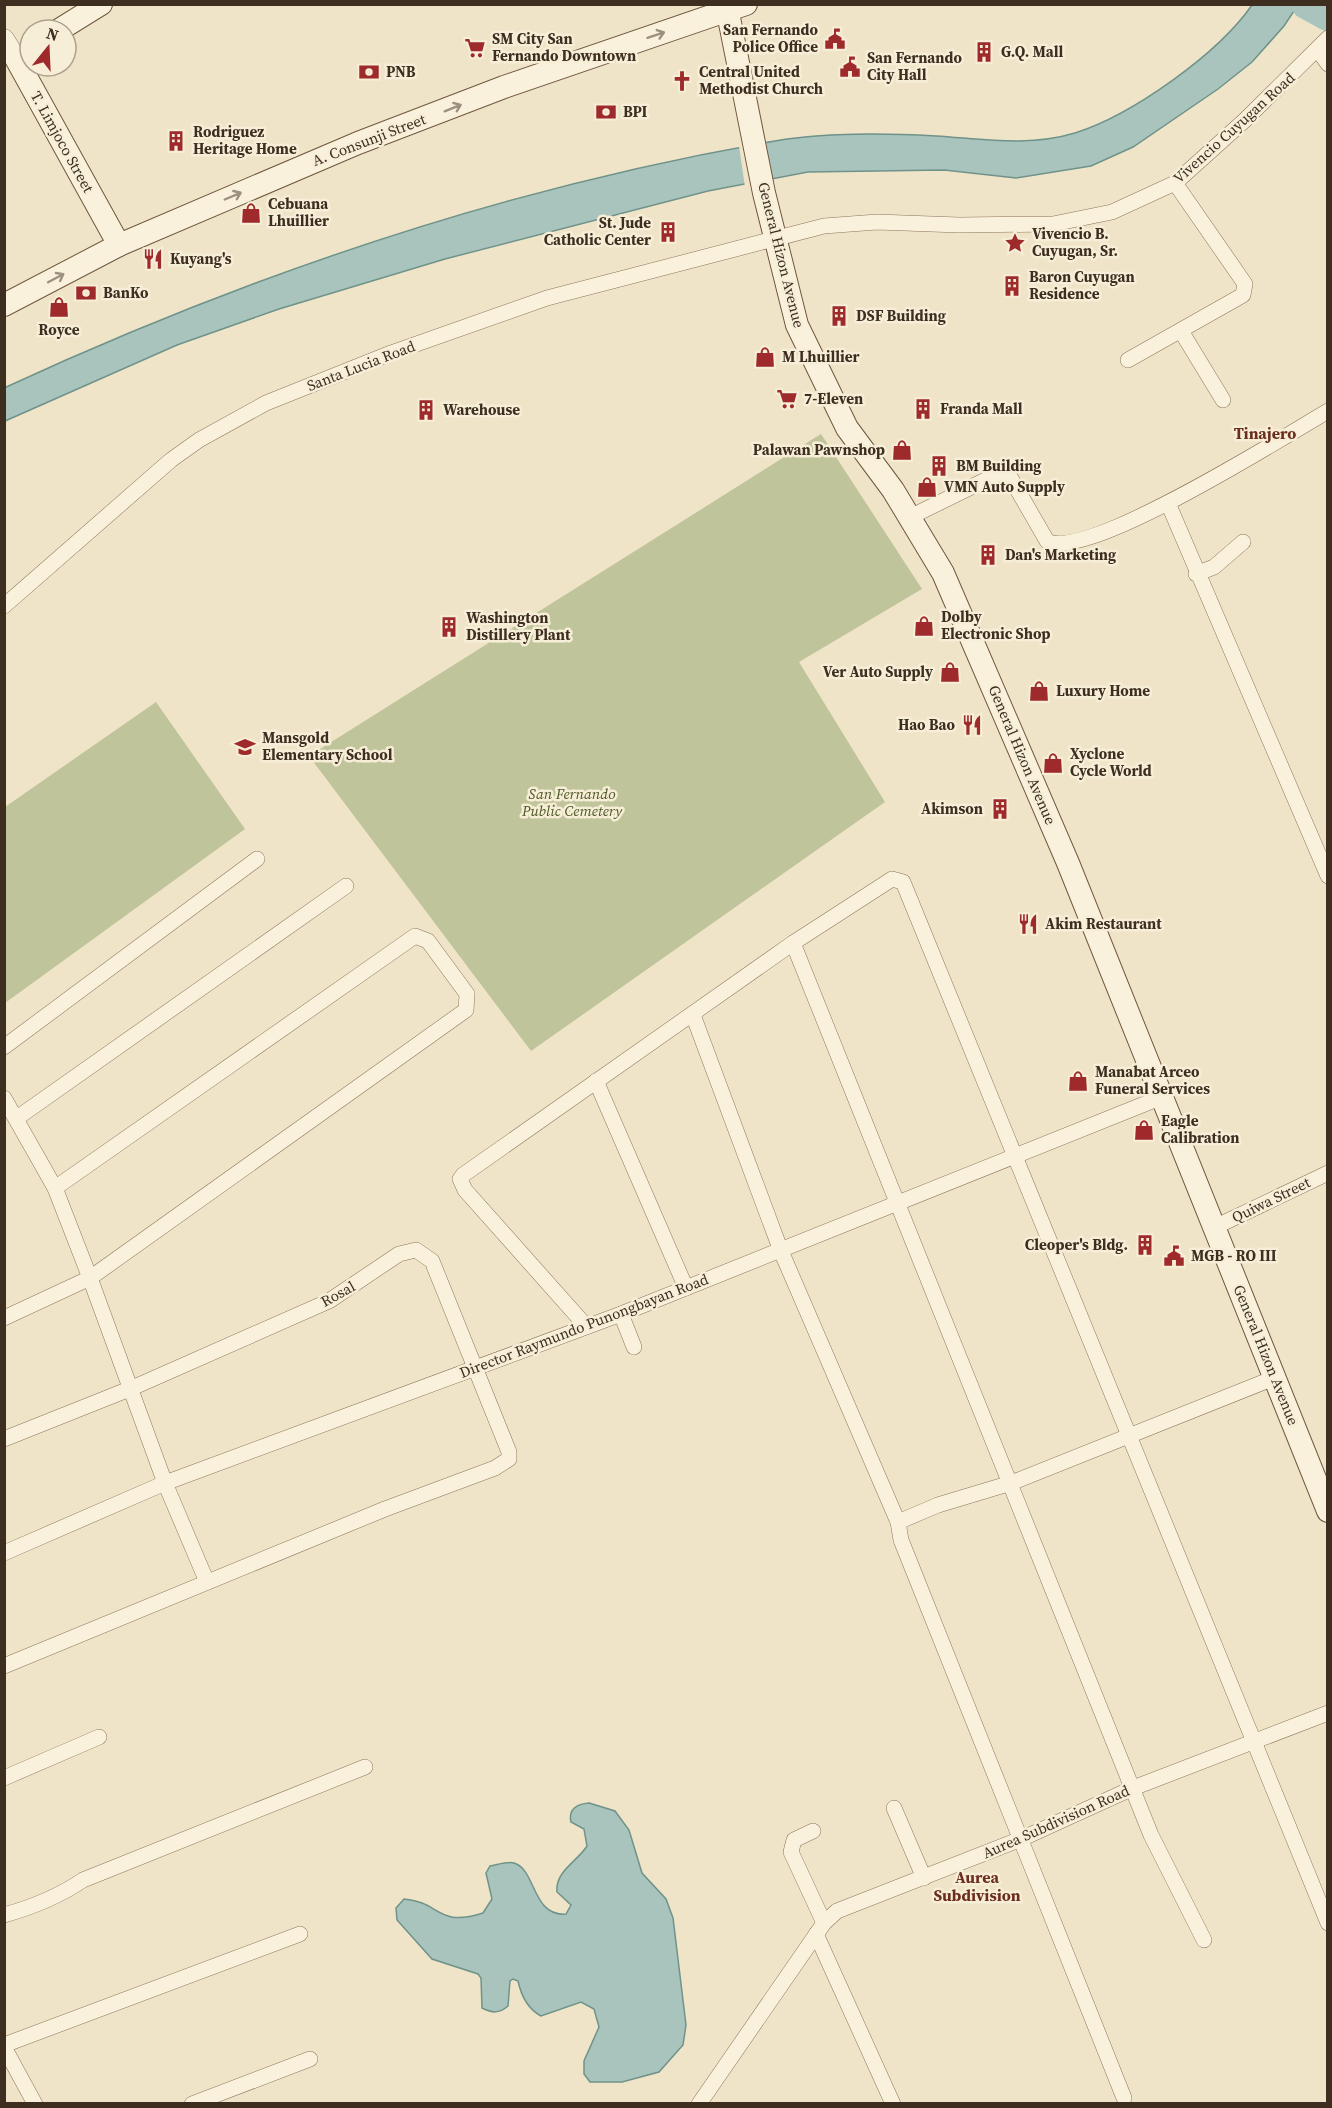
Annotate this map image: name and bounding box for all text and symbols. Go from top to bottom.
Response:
north arrow [18,18,78,78]
place label: San Fernando Police Office [723,19,819,57]
text: N [44,21,62,46]
public building icon: San Fernando Police Office [823,27,847,51]
place label: SM City San Fernando Downtown [492,28,636,66]
one-way arrow [646,29,665,40]
supermarket icon: SM City San Fernando Downtown [463,36,487,60]
building icon: G.Q. Mall [972,40,996,64]
place label: G.Q. Mall [1001,41,1063,62]
place label: San Fernando City Hall [867,47,962,85]
public building icon: San Fernando City Hall [838,55,862,79]
bank icon: PNB [357,60,381,84]
place label: PNB [386,61,416,82]
place label: Central United Methodist Church [699,61,823,99]
street label: Vivencio Cuyugan Road [1168,67,1299,188]
church icon: Central United Methodist Church [670,69,694,93]
street label: T. Limjoco Street [26,87,99,196]
bank icon: BPI [594,100,618,124]
place label: BPI [623,101,648,122]
one-way arrow [443,102,462,113]
street label: A. Consunji Street [309,108,429,171]
place label: Rodriguez Heritage Home [193,121,297,159]
building icon: Rodriguez Heritage Home [164,129,188,153]
street label: General Hizon Avenue [753,180,810,330]
one-way arrow [223,190,242,201]
place label: Cebuana Lhuillier [268,193,329,231]
shop icon: Cebuana Lhuillier [239,201,263,225]
place label: St. Jude Catholic Center [544,212,651,250]
building icon: St. Jude Catholic Center [656,220,680,244]
place label: Vivencio B. Cuyugan, Sr. [1032,223,1118,261]
place icon: Vivencio B. Cuyugan, Sr. [1003,231,1027,255]
restaurant icon: Kuyang's [141,247,165,271]
place label: Kuyang's [170,248,232,269]
place label: Baron Cuyugan Residence [1029,266,1135,304]
one-way arrow [47,272,65,283]
building icon: Baron Cuyugan Residence [1000,274,1024,298]
bank icon: BanKo [74,281,98,305]
place label: BanKo [103,282,149,303]
shop icon: Royce [47,295,71,319]
building icon: DSF Building [827,304,851,328]
place label: DSF Building [856,305,946,326]
place label: Royce [38,319,80,340]
street label: Santa Lucia Road [304,335,418,396]
shop icon: M Lhuillier [753,345,777,369]
place label: M Lhuillier [782,346,860,367]
supermarket icon: 7-Eleven [775,387,799,411]
place label: 7-Eleven [804,388,863,409]
building icon: Franda Mall [911,397,935,421]
building icon: Warehouse [414,398,438,422]
place label: Franda Mall [940,398,1023,419]
place label: Warehouse [443,399,520,420]
district label: Tinajero [1234,422,1296,444]
shop icon: Palawan Pawnshop [890,438,914,462]
place label: Palawan Pawnshop [753,439,885,460]
building icon: BM Building [927,454,951,478]
place label: BM Building [956,455,1042,476]
shop icon: VMN Auto Supply [915,475,939,499]
place label: VMN Auto Supply [944,476,1065,497]
building icon: Dan's Marketing [976,543,1000,567]
place label: Dan's Marketing [1005,544,1116,565]
place label: Dolby Electronic Shop [941,606,1050,644]
place label: Washington Distillery Plant [466,607,571,645]
shop icon: Dolby Electronic Shop [912,614,936,638]
building icon: Washington Distillery Plant [437,615,461,639]
shop icon: Ver Auto Supply [938,660,962,684]
place label: Ver Auto Supply [823,661,933,682]
shop icon: Luxury Home [1027,679,1051,703]
place label: Luxury Home [1056,680,1150,701]
street label: General Hizon Avenue [984,682,1061,828]
restaurant icon: Hao Bao [960,713,984,737]
place label: Hao Bao [898,714,956,735]
place label: Mansgold Elementary School [262,727,393,765]
school or university icon: Mansgold Elementary School [233,735,257,759]
place label: Xyclone Cycle World [1070,743,1152,781]
shop icon: Xyclone Cycle World [1041,751,1065,775]
park label: San Fernando Public Cemetery [521,783,623,821]
building icon: Akimson [988,797,1012,821]
place label: Akimson [921,798,983,819]
restaurant icon: Akim Restaurant [1016,912,1040,936]
place label: Akim Restaurant [1045,913,1162,934]
place label: Manabat Arceo Funeral Services [1095,1061,1210,1099]
shop icon: Manabat Arceo Funeral Services [1066,1069,1090,1093]
place label: Eagle Calibration [1161,1110,1239,1148]
shop icon: Eagle Calibration [1132,1118,1156,1142]
street label: Quiwa Street [1228,1171,1314,1228]
building icon: Cleoper's Bldg. [1133,1233,1157,1257]
place label: Cleoper's Bldg. [1025,1234,1128,1255]
public building icon: MGB - RO III [1162,1244,1186,1268]
place label: MGB - RO III [1191,1245,1277,1266]
street label: Director Raymundo Punongbayan Road [456,1268,712,1383]
street label: Rosal [317,1275,359,1312]
street label: General Hizon Avenue [1229,1282,1304,1428]
street label: Aurea Subdivision Road [979,1779,1133,1863]
district label: Aurea Subdivision [933,1866,1021,1906]

